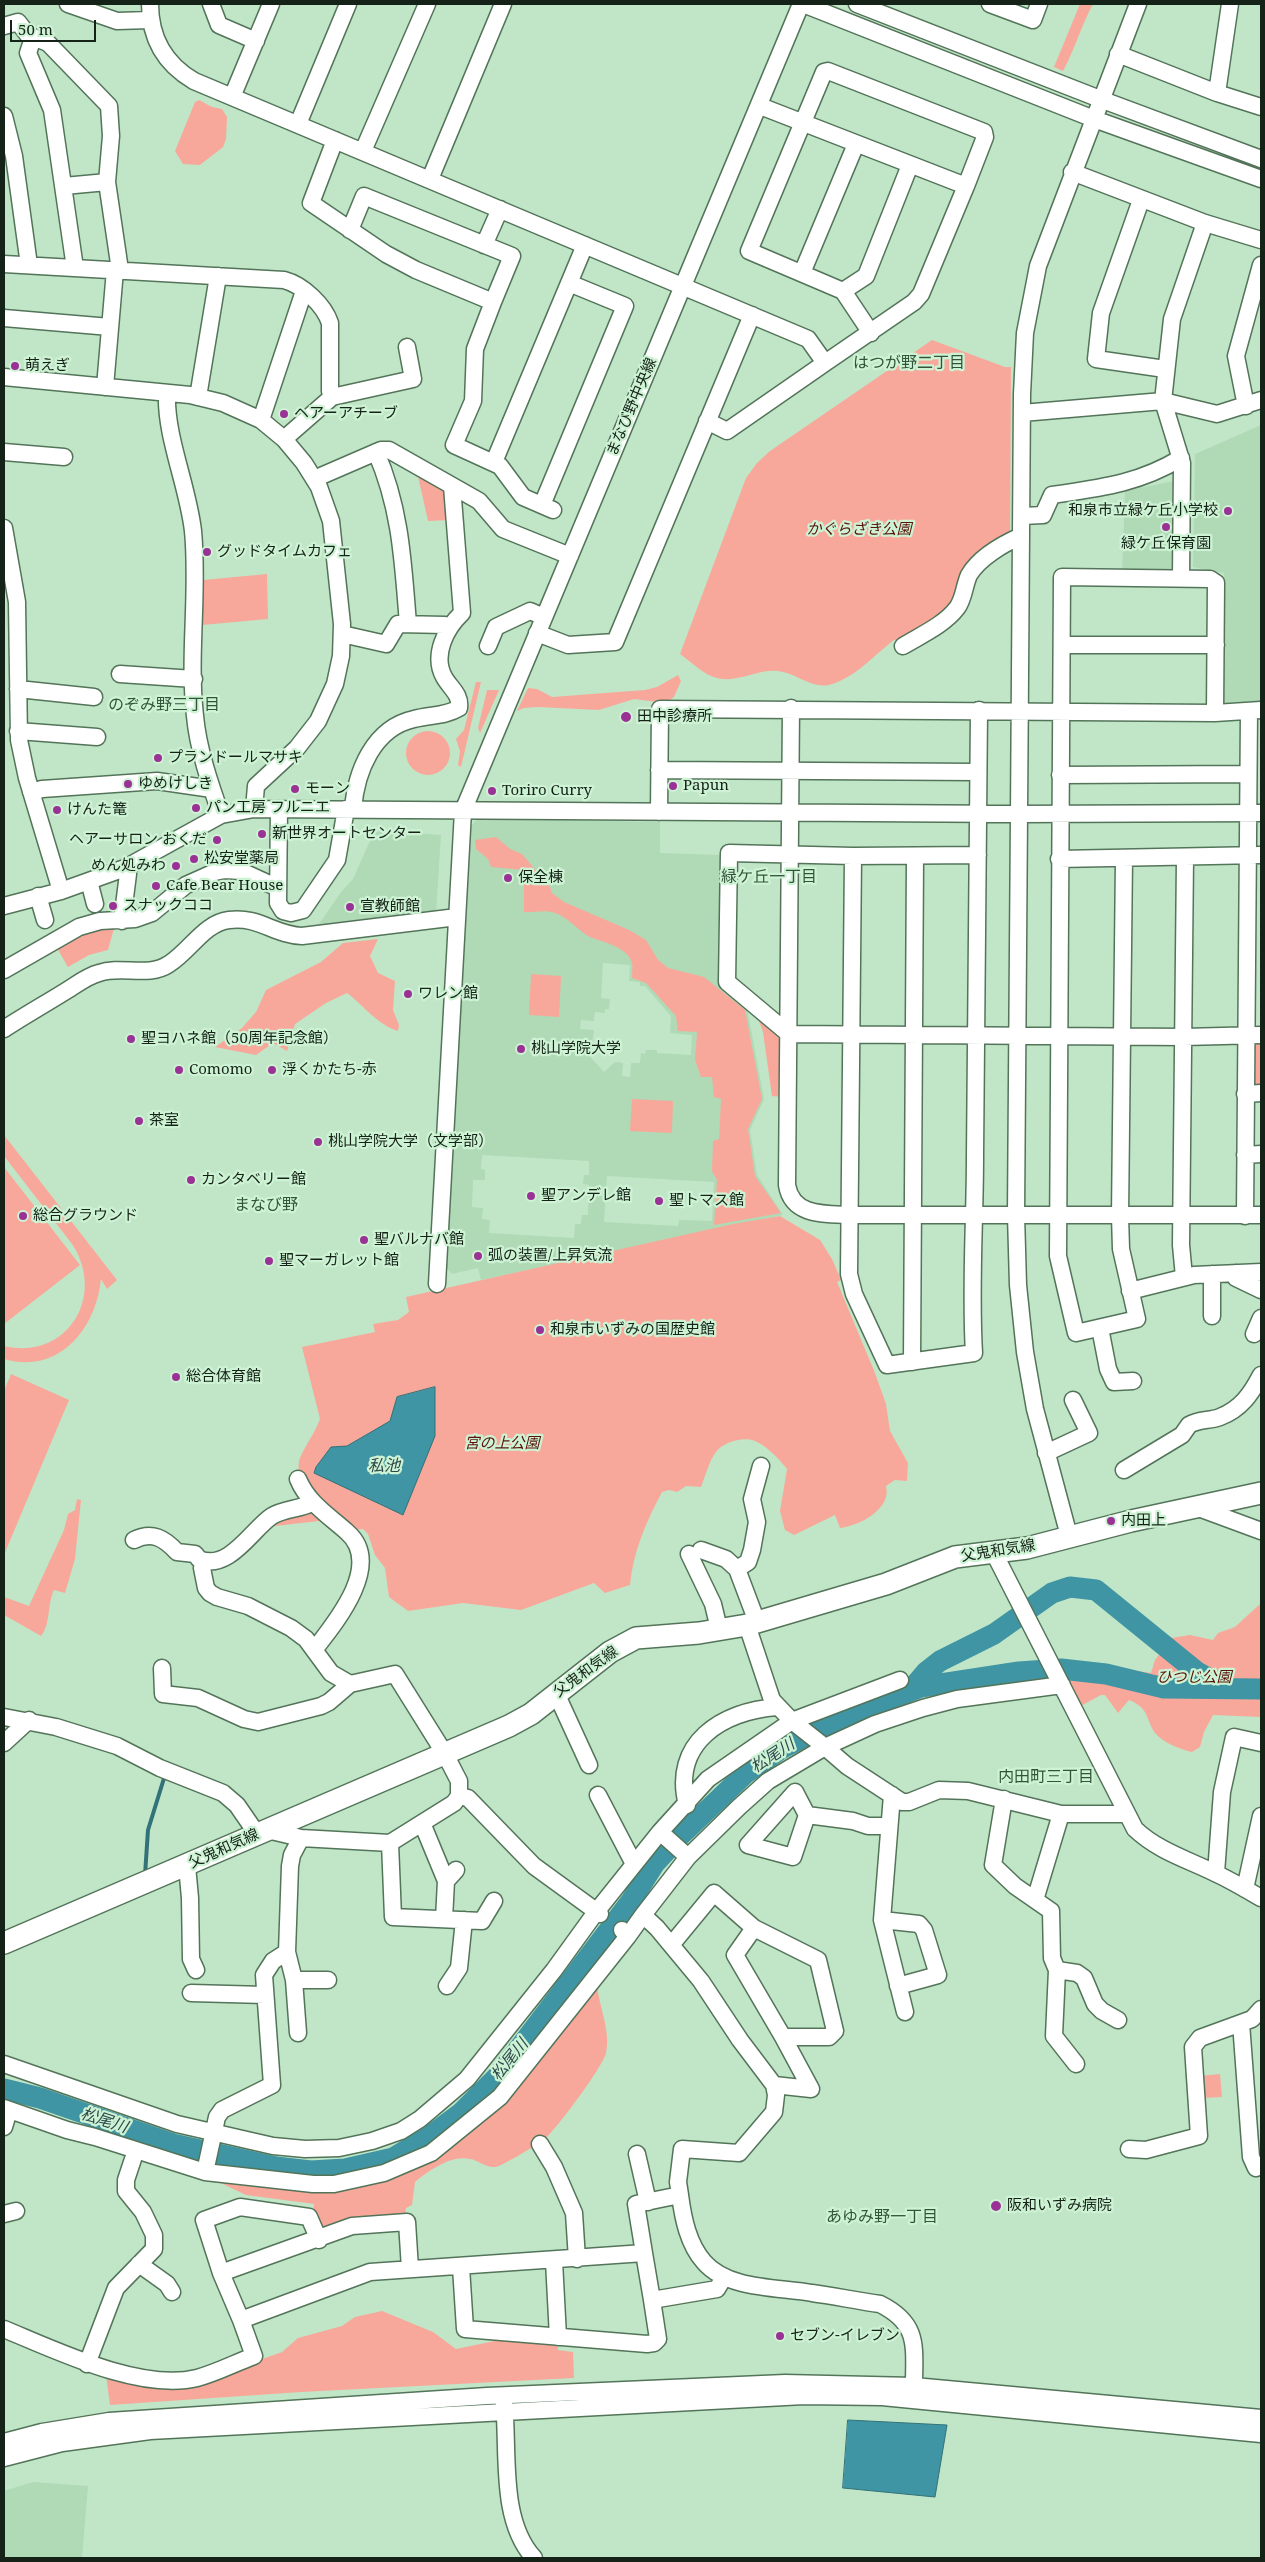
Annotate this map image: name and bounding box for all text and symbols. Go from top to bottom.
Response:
scale bar [12,10,99,42]
text: 50 m [18,19,53,39]
district label: はつが野二丁目 [853,353,965,373]
street label: まなび野中央線 [603,355,661,459]
place label: 萌えぎ [25,357,70,375]
marker: 萌えぎ [9,360,21,372]
place label: ヘアーアチーブ [294,405,398,423]
marker: ヘアーアチーブ [278,408,290,420]
place label: 和泉市立緑ケ丘小学校 [1068,502,1218,520]
marker: 和泉市立緑ケ丘小学校 [1222,505,1234,517]
park label: かぐらざき公園 [807,521,911,539]
marker: 緑ケ丘保育園 [1160,521,1172,533]
place label: 緑ケ丘保育園 [1121,535,1211,553]
place label: グッドタイムカフェ [217,543,352,561]
marker: グッドタイムカフェ [201,546,213,558]
district label: のぞみ野三丁目 [108,695,220,715]
place label: 田中診療所 [637,708,712,726]
marker: 田中診療所 [619,710,633,724]
place label: プランドールマサキ [168,749,303,767]
marker: プランドールマサキ [152,752,164,764]
place label: ゆめけしき [138,775,213,793]
place label: Papun [683,777,729,795]
marker: ゆめけしき [122,778,134,790]
place label: モーン [305,780,350,798]
marker: Papun [667,780,679,792]
place label: Toriro Curry [502,782,592,800]
marker: モーン [289,783,301,795]
marker: Toriro Curry [486,785,498,797]
place label: パン工房 フルニエ [206,799,330,817]
place label: けんた篭 [67,801,127,819]
marker: パン工房 フルニエ [190,802,202,814]
marker: けんた篭 [51,804,63,816]
place label: 新世界オートセンター [272,825,422,843]
marker: 新世界オートセンター [256,828,268,840]
place label: ヘアーサロン おくだ [69,831,207,849]
marker: ヘアーサロン おくだ [211,834,223,846]
place label: 松安堂薬局 [204,850,279,868]
marker: 松安堂薬局 [188,853,200,865]
place label: めん処みわ [91,857,166,875]
marker: めん処みわ [170,860,182,872]
district label: 緑ケ丘一丁目 [721,867,817,887]
place label: 保全棟 [518,869,563,887]
marker: 保全棟 [502,872,514,884]
place label: Cafe Bear House [166,877,283,895]
marker: Cafe Bear House [150,880,162,892]
place label: スナックココ [123,897,213,915]
place label: 宣教師館 [360,898,420,916]
marker: スナックココ [107,900,119,912]
marker: 宣教師館 [344,901,356,913]
place label: ワレン館 [418,985,478,1003]
marker: ワレン館 [402,988,414,1000]
place label: 聖ヨハネ館（50周年記念館） [141,1030,338,1048]
marker: 聖ヨハネ館（50周年記念館） [125,1033,137,1045]
place label: 桃山学院大学 [531,1040,621,1058]
marker: 桃山学院大学 [515,1043,527,1055]
place label: Comomo [189,1061,253,1079]
place label: 浮くかたち-赤 [282,1061,377,1079]
marker: Comomo [173,1064,185,1076]
marker: 浮くかたち-赤 [266,1064,278,1076]
place label: 茶室 [149,1112,179,1130]
marker: 茶室 [133,1115,145,1127]
place label: 桃山学院大学（文学部） [328,1133,493,1151]
marker: 桃山学院大学（文学部） [312,1136,324,1148]
place label: カンタベリー館 [201,1171,306,1189]
marker: カンタベリー館 [185,1174,197,1186]
place label: 聖アンデレ館 [541,1187,631,1205]
marker: 聖アンデレ館 [525,1190,537,1202]
place label: 聖トマス館 [669,1192,744,1210]
district label: まなび野 [234,1195,298,1215]
marker: 聖トマス館 [653,1195,665,1207]
place label: 総合グラウンド [33,1207,138,1225]
marker: 総合グラウンド [17,1210,29,1222]
place label: 聖バルナバ館 [374,1231,464,1249]
marker: 聖バルナバ館 [358,1234,370,1246]
place label: 弧の装置/上昇気流 [488,1247,612,1265]
marker: 弧の装置/上昇気流 [472,1250,484,1262]
place label: 聖マーガレット館 [279,1252,399,1270]
marker: 聖マーガレット館 [263,1255,275,1267]
place label: 和泉市いずみの国歴史館 [550,1321,715,1339]
marker: 和泉市いずみの国歴史館 [534,1324,546,1336]
place label: 総合体育館 [186,1368,261,1386]
marker: 総合体育館 [170,1371,182,1383]
park label: 宮の上公園 [465,1435,539,1453]
water label: 私池 [368,1456,400,1476]
place label: 内田上 [1121,1512,1166,1530]
marker: 内田上 [1105,1515,1117,1527]
street label: 父鬼和気線 [960,1536,1036,1566]
street label: 父鬼和気線 [550,1643,622,1701]
park label: ひつじ公園 [1157,1669,1231,1687]
water label: 松尾川 [748,1735,798,1777]
district label: 内田町三丁目 [998,1767,1094,1787]
street label: 父鬼和気線 [186,1826,262,1872]
water label: 松尾川 [487,2035,533,2085]
water label: 松尾川 [78,2104,130,2138]
place label: 阪和いずみ病院 [1007,2197,1112,2215]
marker: 阪和いずみ病院 [989,2199,1003,2213]
district label: あゆみ野一丁目 [826,2207,938,2227]
place label: セブン-イレブン [790,2327,900,2345]
marker: セブン-イレブン [774,2330,786,2342]

